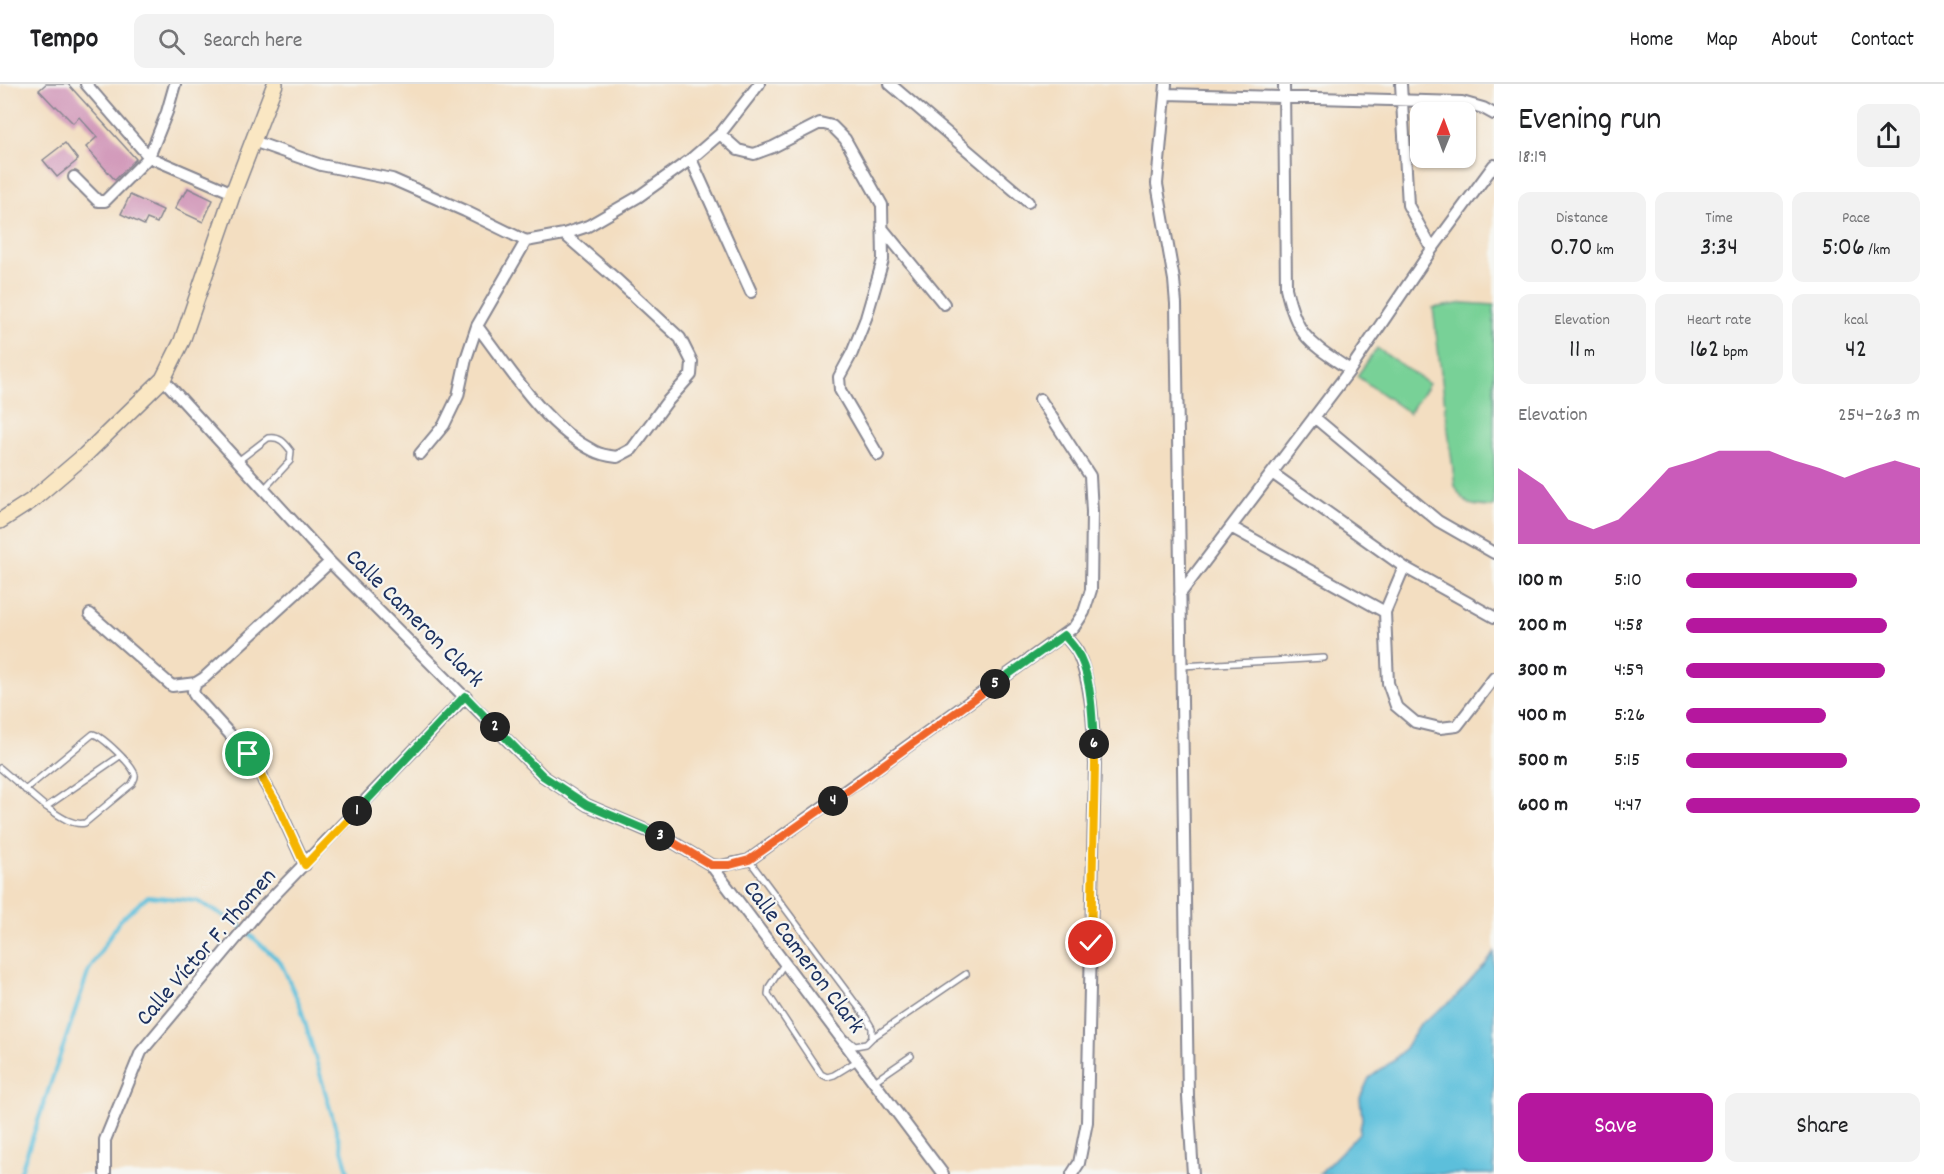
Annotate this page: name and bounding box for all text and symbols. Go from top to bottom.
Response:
search box [134,14,554,68]
text: Tempo [30,21,98,61]
icon: search [155,25,188,58]
text: Search here [203,26,303,57]
text: Home [1629,26,1673,56]
text: Map [1706,26,1738,56]
text: About [1771,26,1818,56]
text: Contact [1851,26,1914,56]
text: Evening run [1518,98,1662,145]
north arrow [1410,102,1476,168]
map controls [1410,102,1476,168]
button: share [1857,104,1920,167]
text: 18:19 [1518,144,1547,172]
text: Distance [1556,207,1608,230]
text: Time [1705,207,1733,230]
text: Pace [1842,207,1870,230]
text: 0.70 [1550,230,1593,267]
text: 3:34 [1700,230,1738,267]
text: 5:06 [1821,230,1865,267]
text: km [1593,239,1614,262]
text: /km [1865,239,1891,262]
text: Elevation [1554,309,1610,332]
text: Heart rate [1687,309,1751,332]
text: kcal [1844,309,1868,332]
text: 11 [1569,332,1580,369]
text: 162 [1690,332,1719,369]
text: 42 [1845,332,1867,369]
text: m [1580,341,1595,364]
text: bpm [1719,341,1748,364]
text: Elevation [1518,402,1588,430]
text: 254–263 m [1838,402,1920,430]
street label: Calle Cameron Clark [337,542,491,696]
text: 100 m [1518,567,1563,595]
text: 5:10 [1614,567,1642,595]
text: 200 m [1518,612,1567,640]
text: 4:58 [1614,612,1643,640]
text: 300 m [1518,657,1567,685]
text: 4:59 [1614,657,1644,685]
pin: 5 [980,669,1010,699]
text: 5 [991,672,999,695]
text: 400 m [1518,702,1566,730]
text: 5:26 [1614,702,1645,730]
pin: 2 [480,712,510,742]
text: 2 [492,715,499,738]
pin [222,728,273,779]
pin: 6 [1079,729,1109,759]
text: 6 [1090,732,1098,755]
icon: arrive [231,737,264,770]
text: 500 m [1518,747,1567,775]
text: 5:15 [1614,747,1640,775]
pin: 4 [818,786,848,816]
text: 4 [830,789,836,812]
text: 600 m [1518,792,1568,820]
text: 4:47 [1614,792,1642,820]
pin: 1 [342,796,372,826]
text: 1 [355,799,359,822]
pin: 3 [645,821,675,851]
text: 3 [656,824,664,847]
street label: Calle Víctor F. Thomen [129,861,286,1034]
street label: Calle Cameron Clark [734,874,872,1042]
pin [1065,917,1116,968]
icon: check [1074,926,1107,959]
button: Save [1518,1093,1713,1162]
button: Share [1725,1093,1920,1162]

